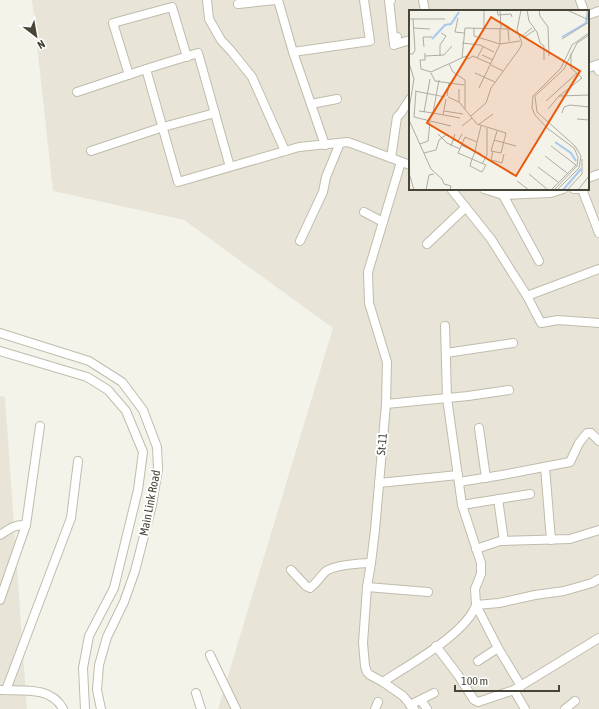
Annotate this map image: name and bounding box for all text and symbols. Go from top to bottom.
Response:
inset map [409,10,589,190]
north arrow [16,16,56,56]
text: N [35,38,47,51]
street label: St-11 [374,432,390,456]
street label: Main Link Road [137,469,163,537]
scale bar [455,667,559,693]
text: 100 m [461,674,488,688]

